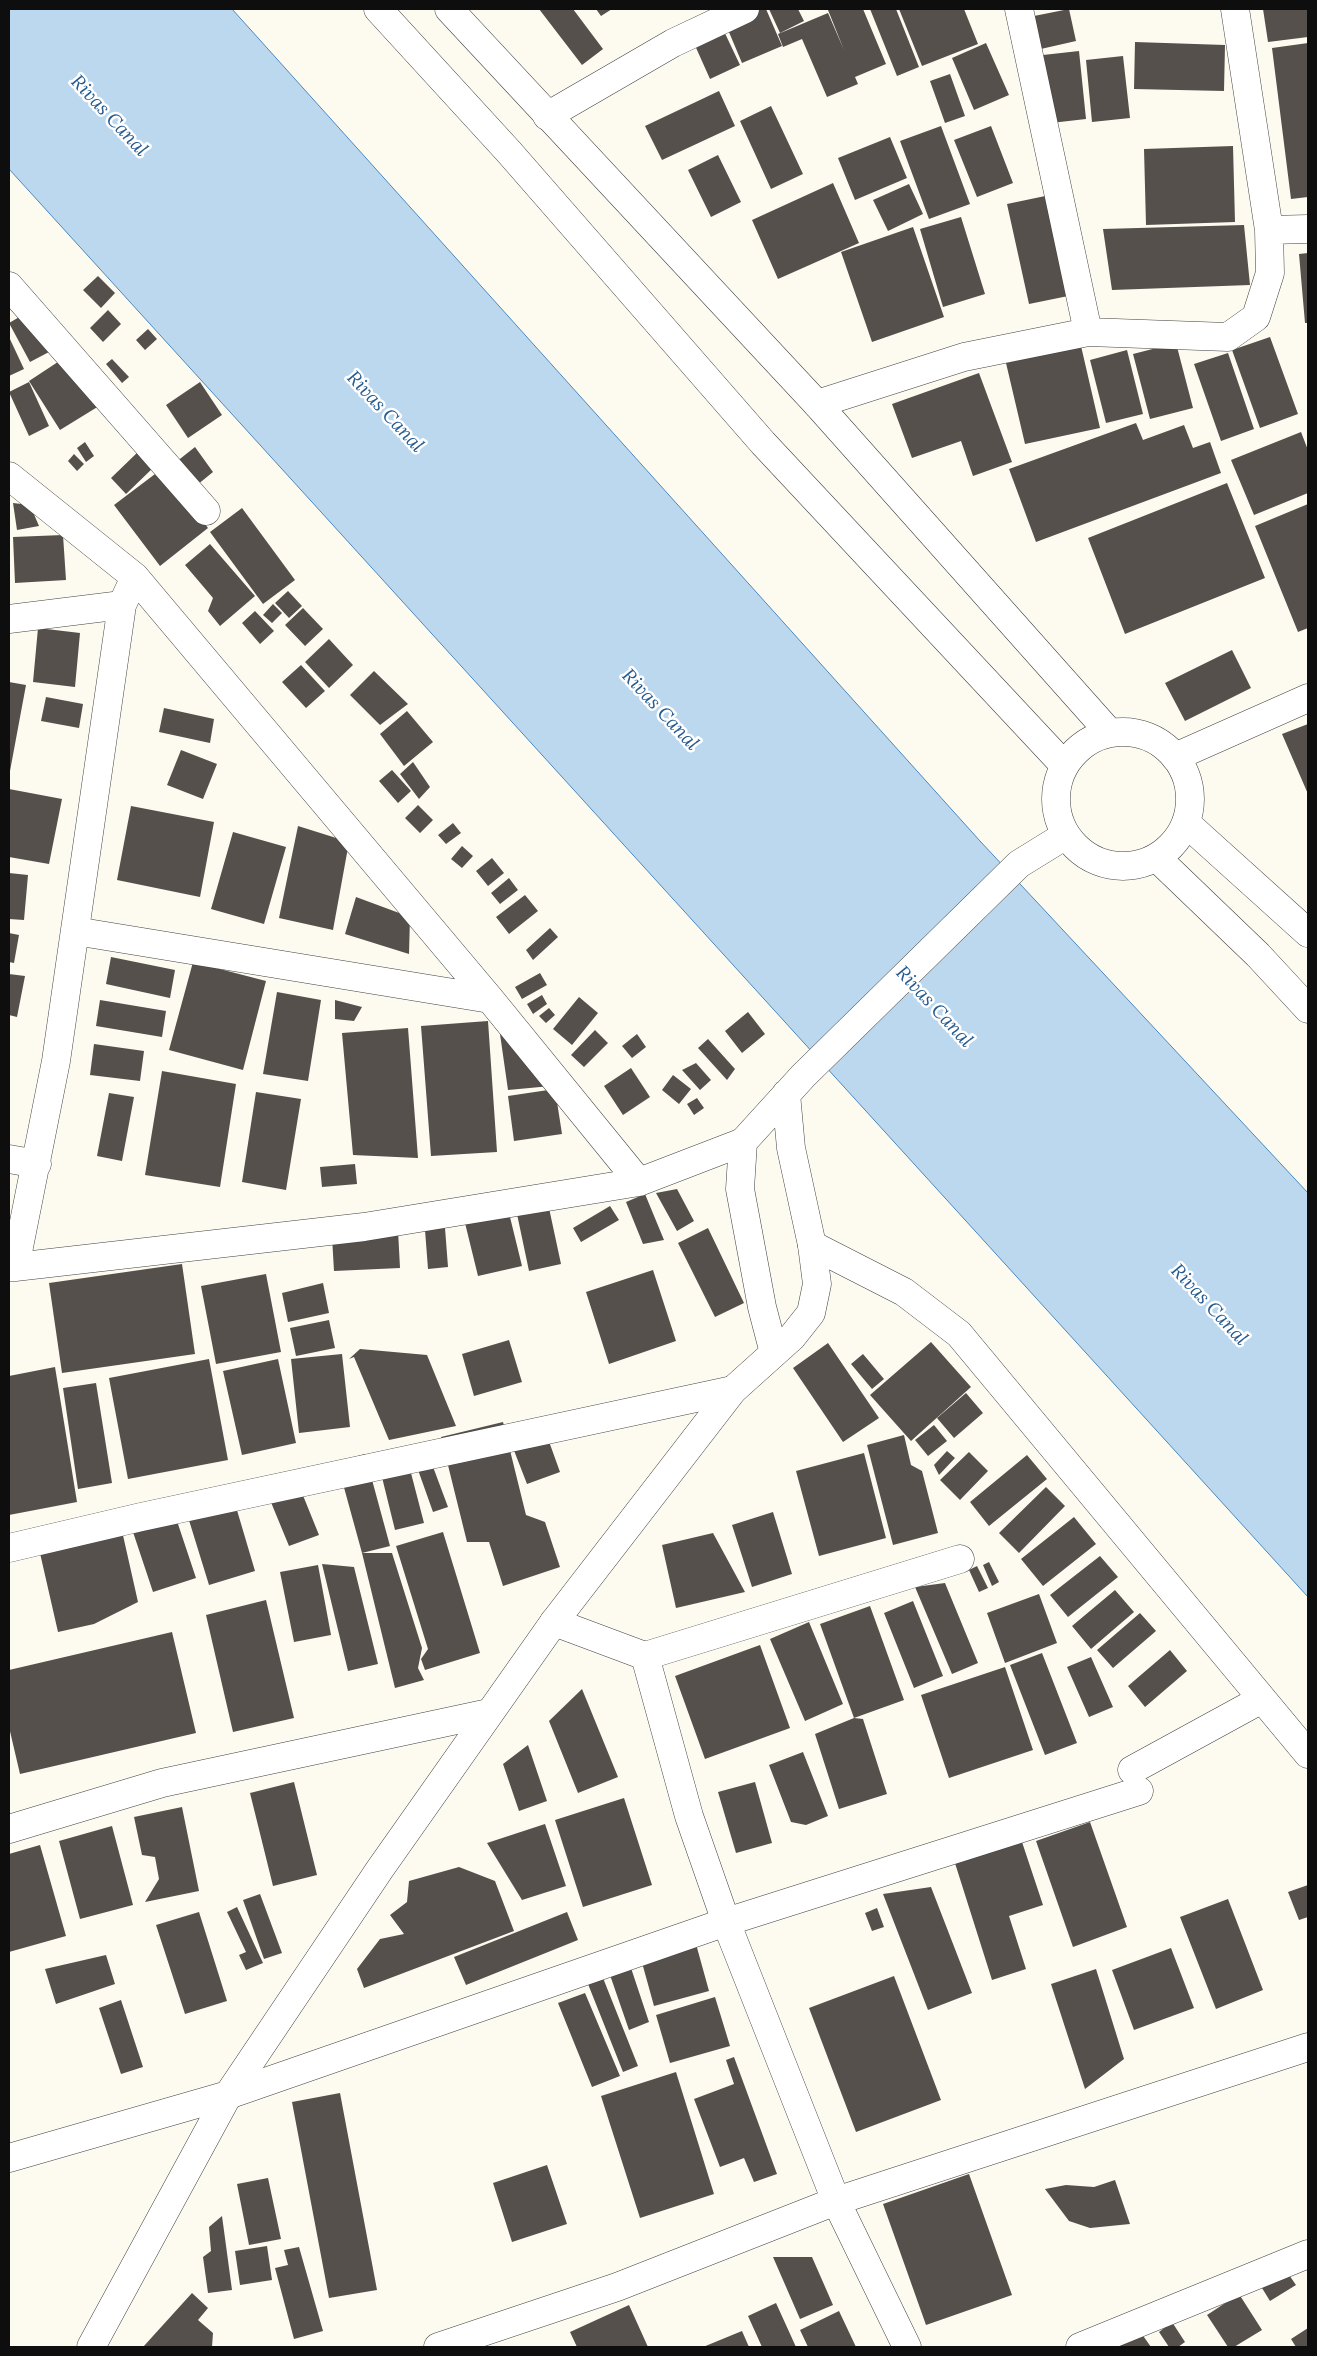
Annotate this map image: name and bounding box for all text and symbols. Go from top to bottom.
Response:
water label: Rivas Canal [66,71,152,161]
water label: Rivas Canal [342,367,428,457]
water label: Rivas Canal [617,665,703,755]
water label: Rivas Canal [891,962,977,1052]
water label: Rivas Canal [1166,1260,1252,1350]

